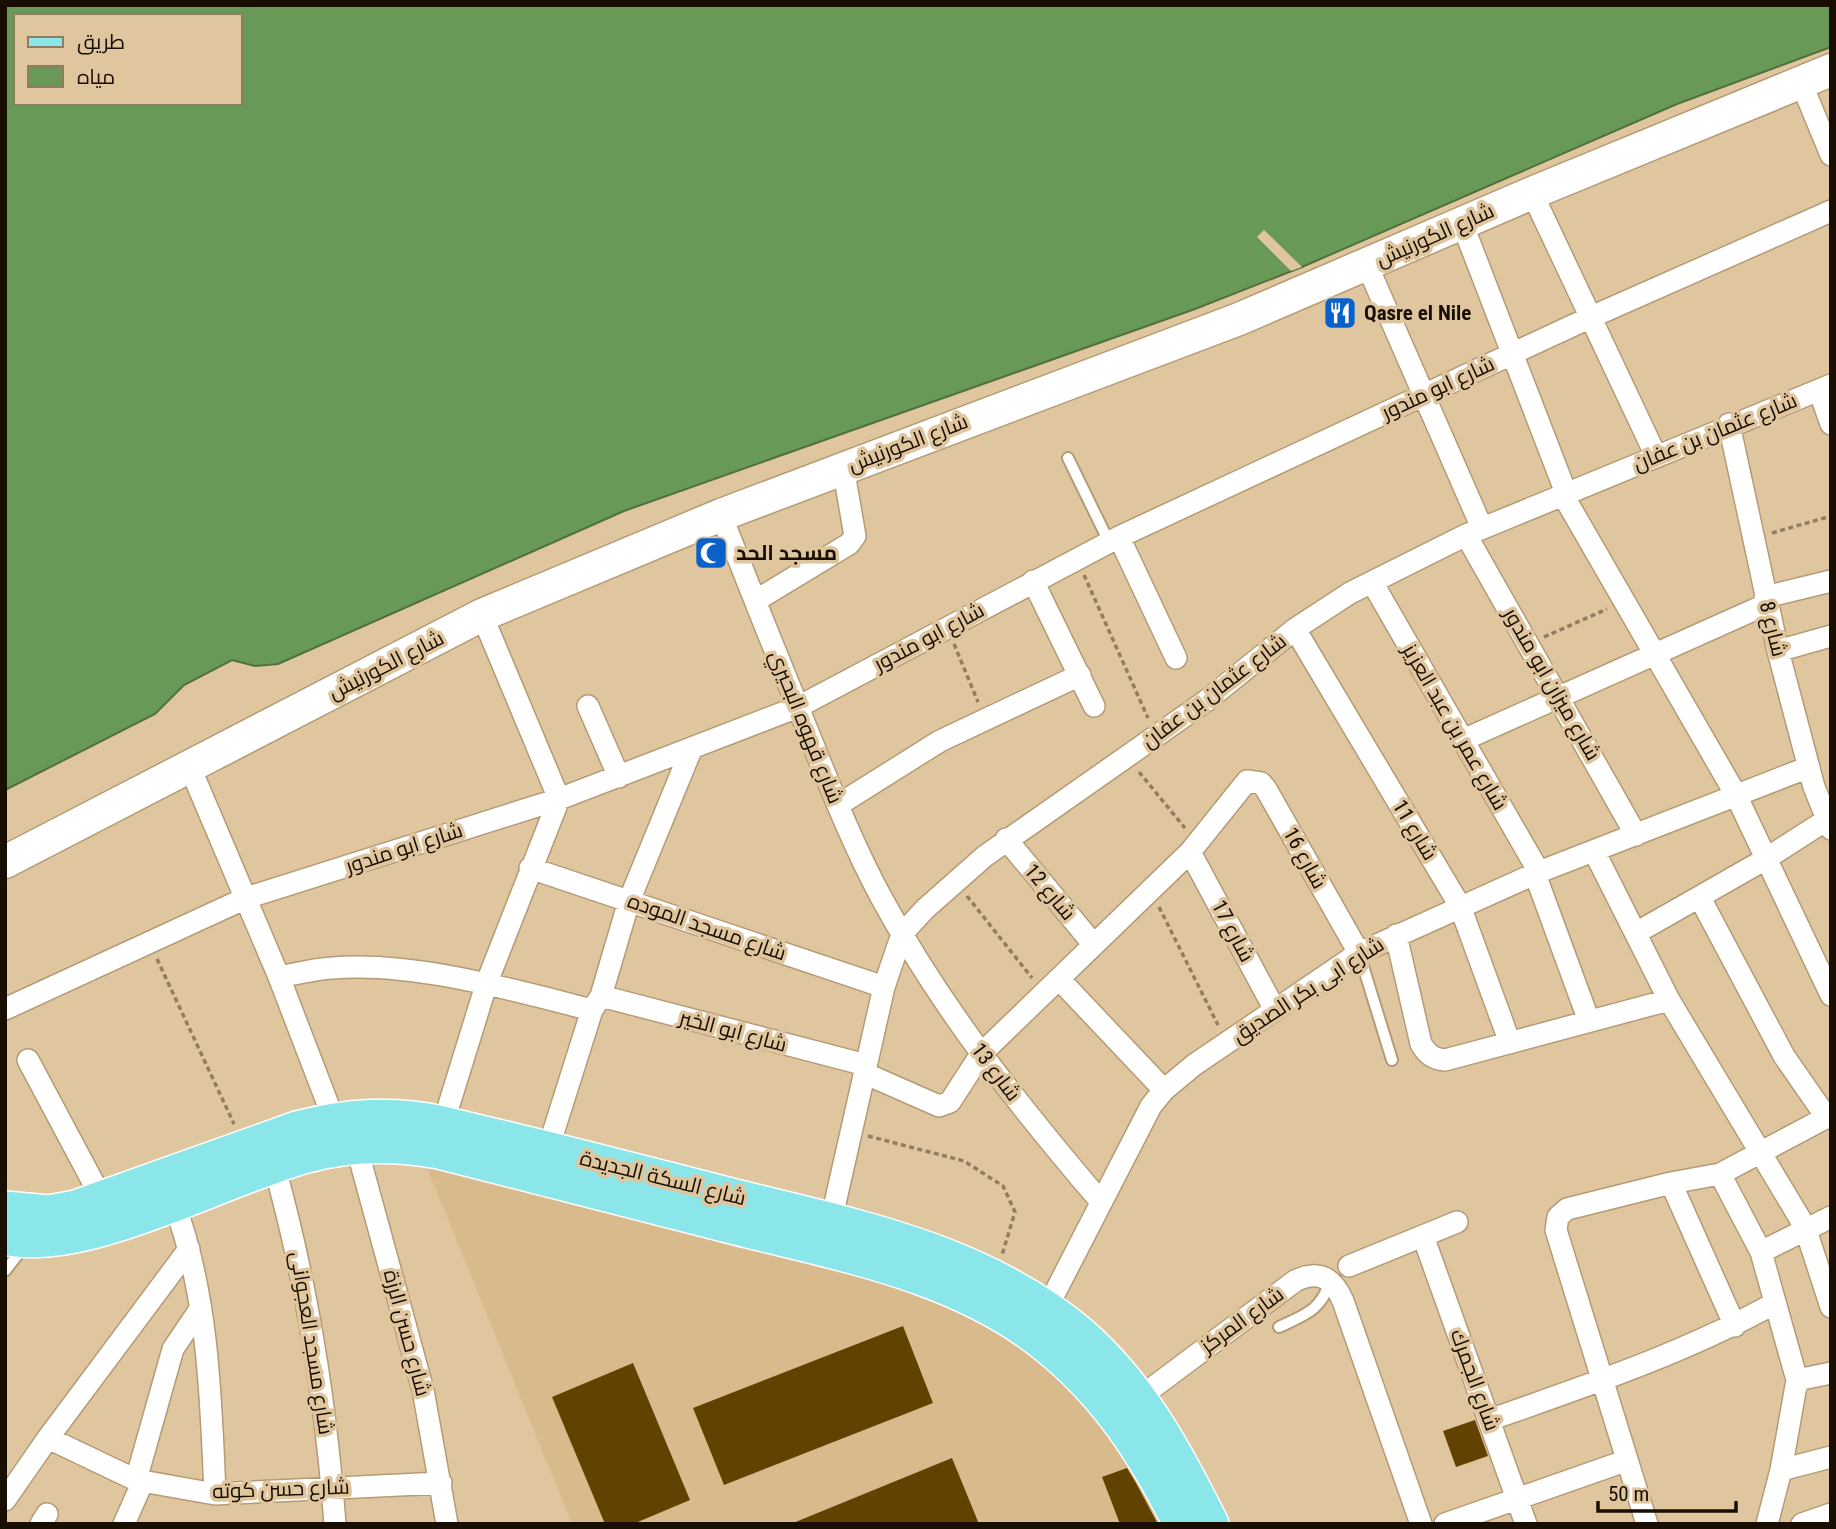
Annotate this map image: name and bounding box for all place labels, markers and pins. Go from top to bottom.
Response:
restaurant icon: Qasre el Nile [1321,294,1359,332]
place label: Qasre el Nile [1364,301,1471,325]
mosque icon: مسجد الحد [692,534,730,572]
place label: مسجد الحد [736,541,837,565]

